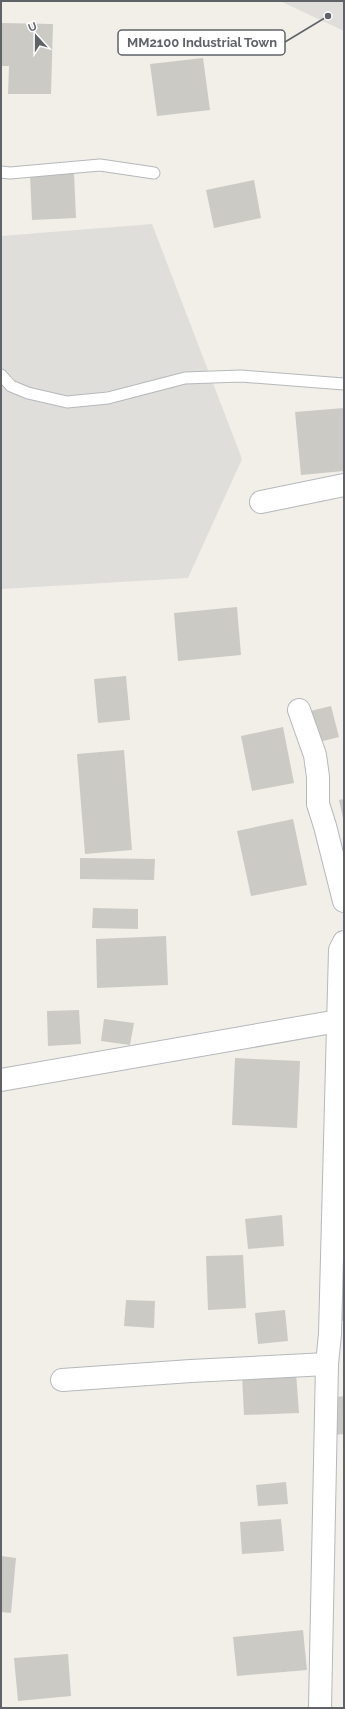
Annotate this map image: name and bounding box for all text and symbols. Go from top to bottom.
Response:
north arrow [16,16,56,56]
text: U [26,20,39,35]
callout: MM2100 Industrial Town [118,30,285,55]
text: MM2100 Industrial Town [127,35,277,50]

